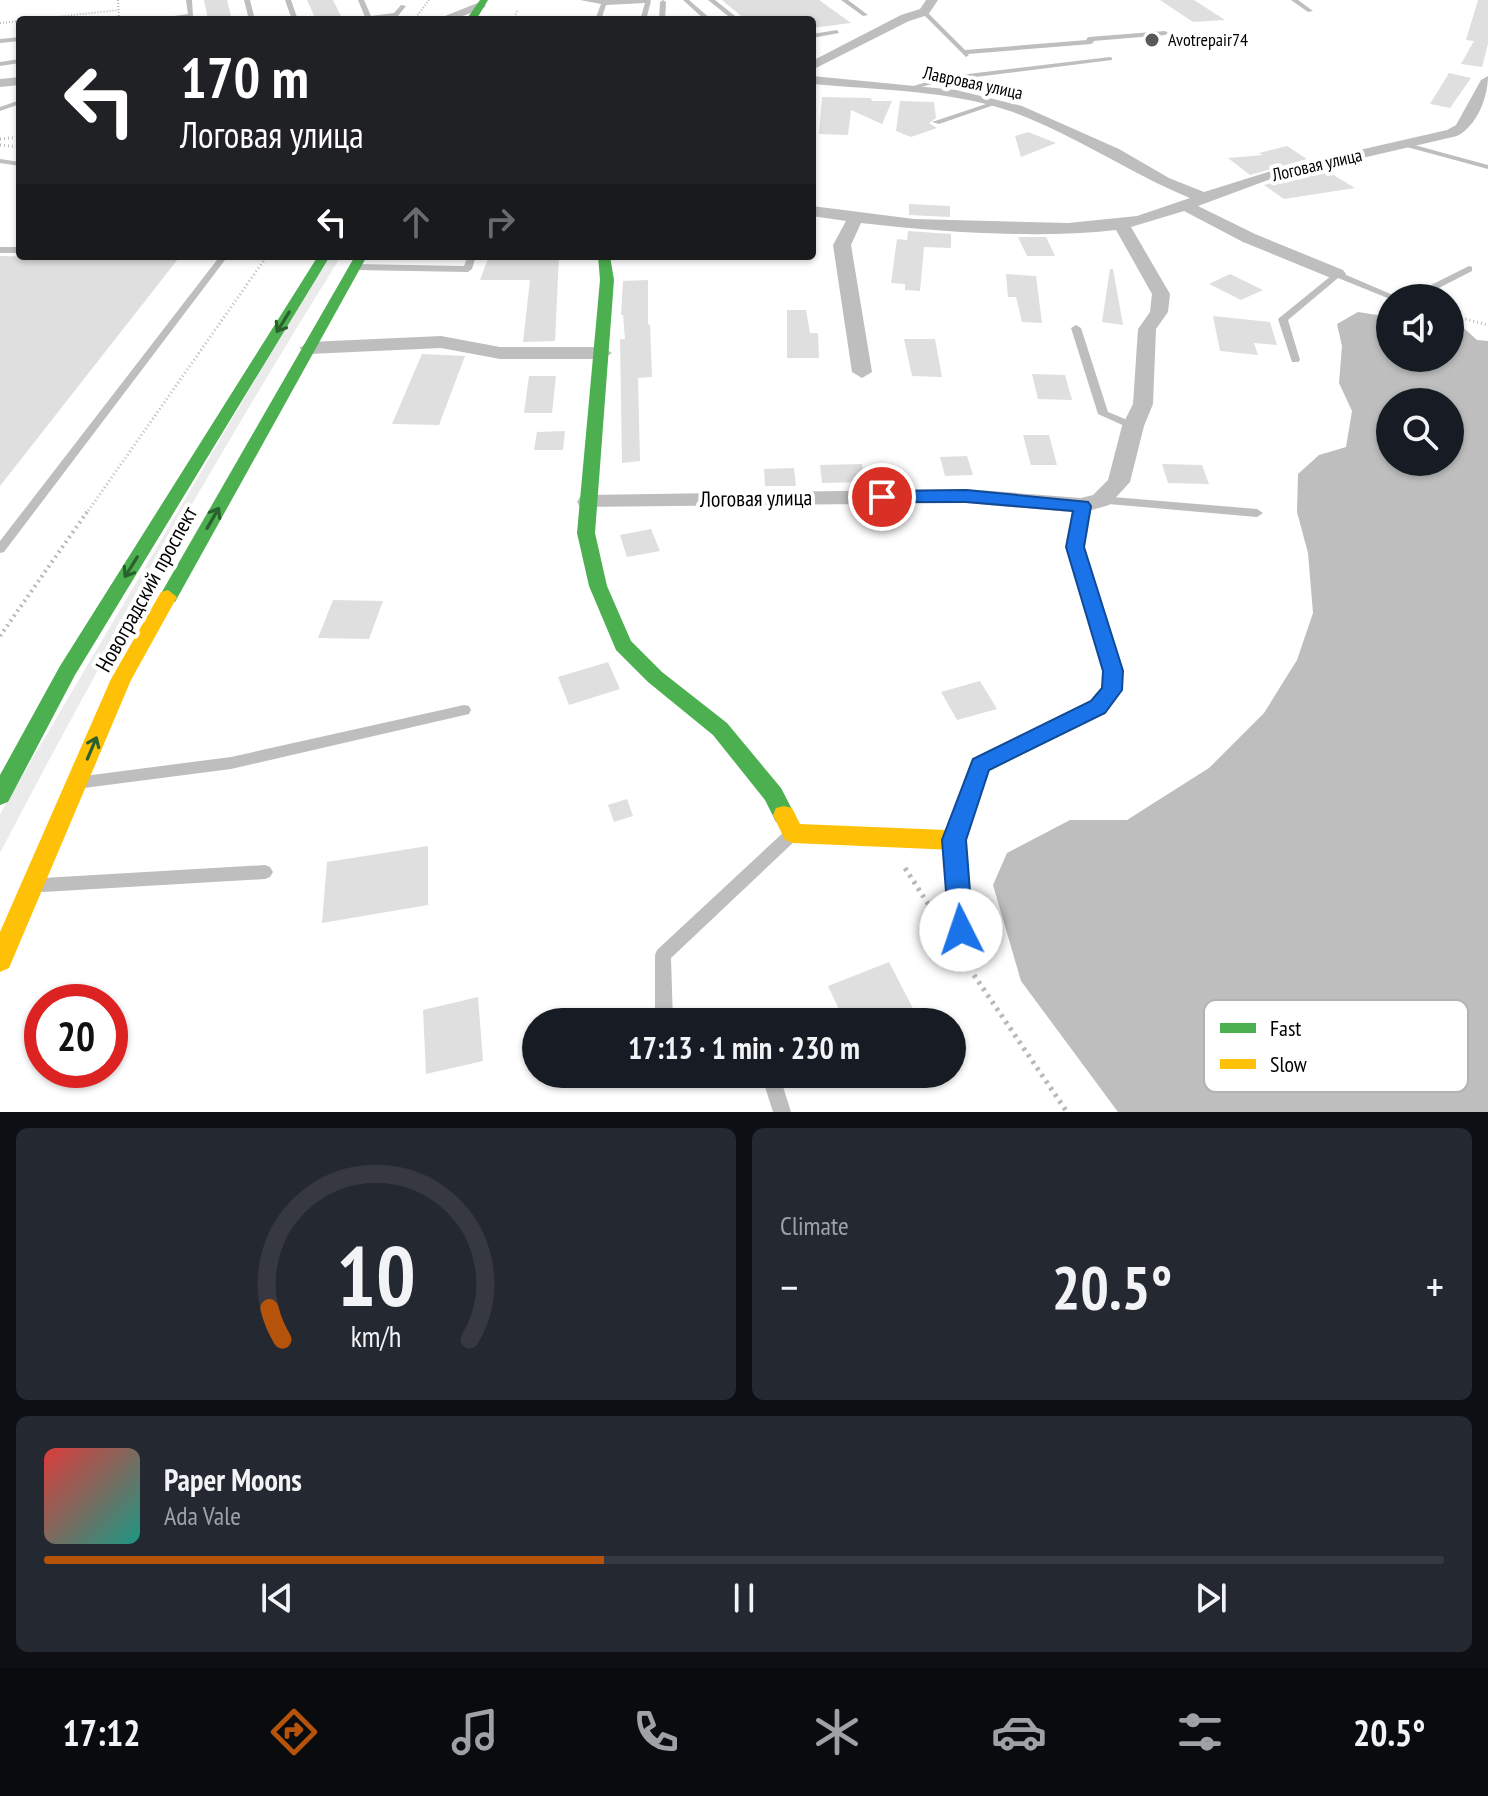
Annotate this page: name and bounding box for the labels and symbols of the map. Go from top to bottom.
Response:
place label: Avotrepair74 [1168,28,1248,51]
marker: Avotrepair74 [1143,31,1161,49]
street label: Лавровая улица [920,61,1025,104]
street label: Логовая улица [1269,143,1364,186]
one-way arrow [275,310,291,333]
pin [848,463,916,531]
street label: Логовая улица [699,483,812,513]
street label: Новоградский проспект [89,500,204,677]
one-way arrow [205,507,221,530]
one-way arrow [123,555,139,578]
one-way arrow [85,736,100,761]
position arrow [919,888,1003,972]
speed limit sign: 20 [24,984,128,1088]
legend [1204,1000,1468,1092]
text: Fast [1270,1014,1301,1042]
text: Slow [1270,1050,1307,1078]

